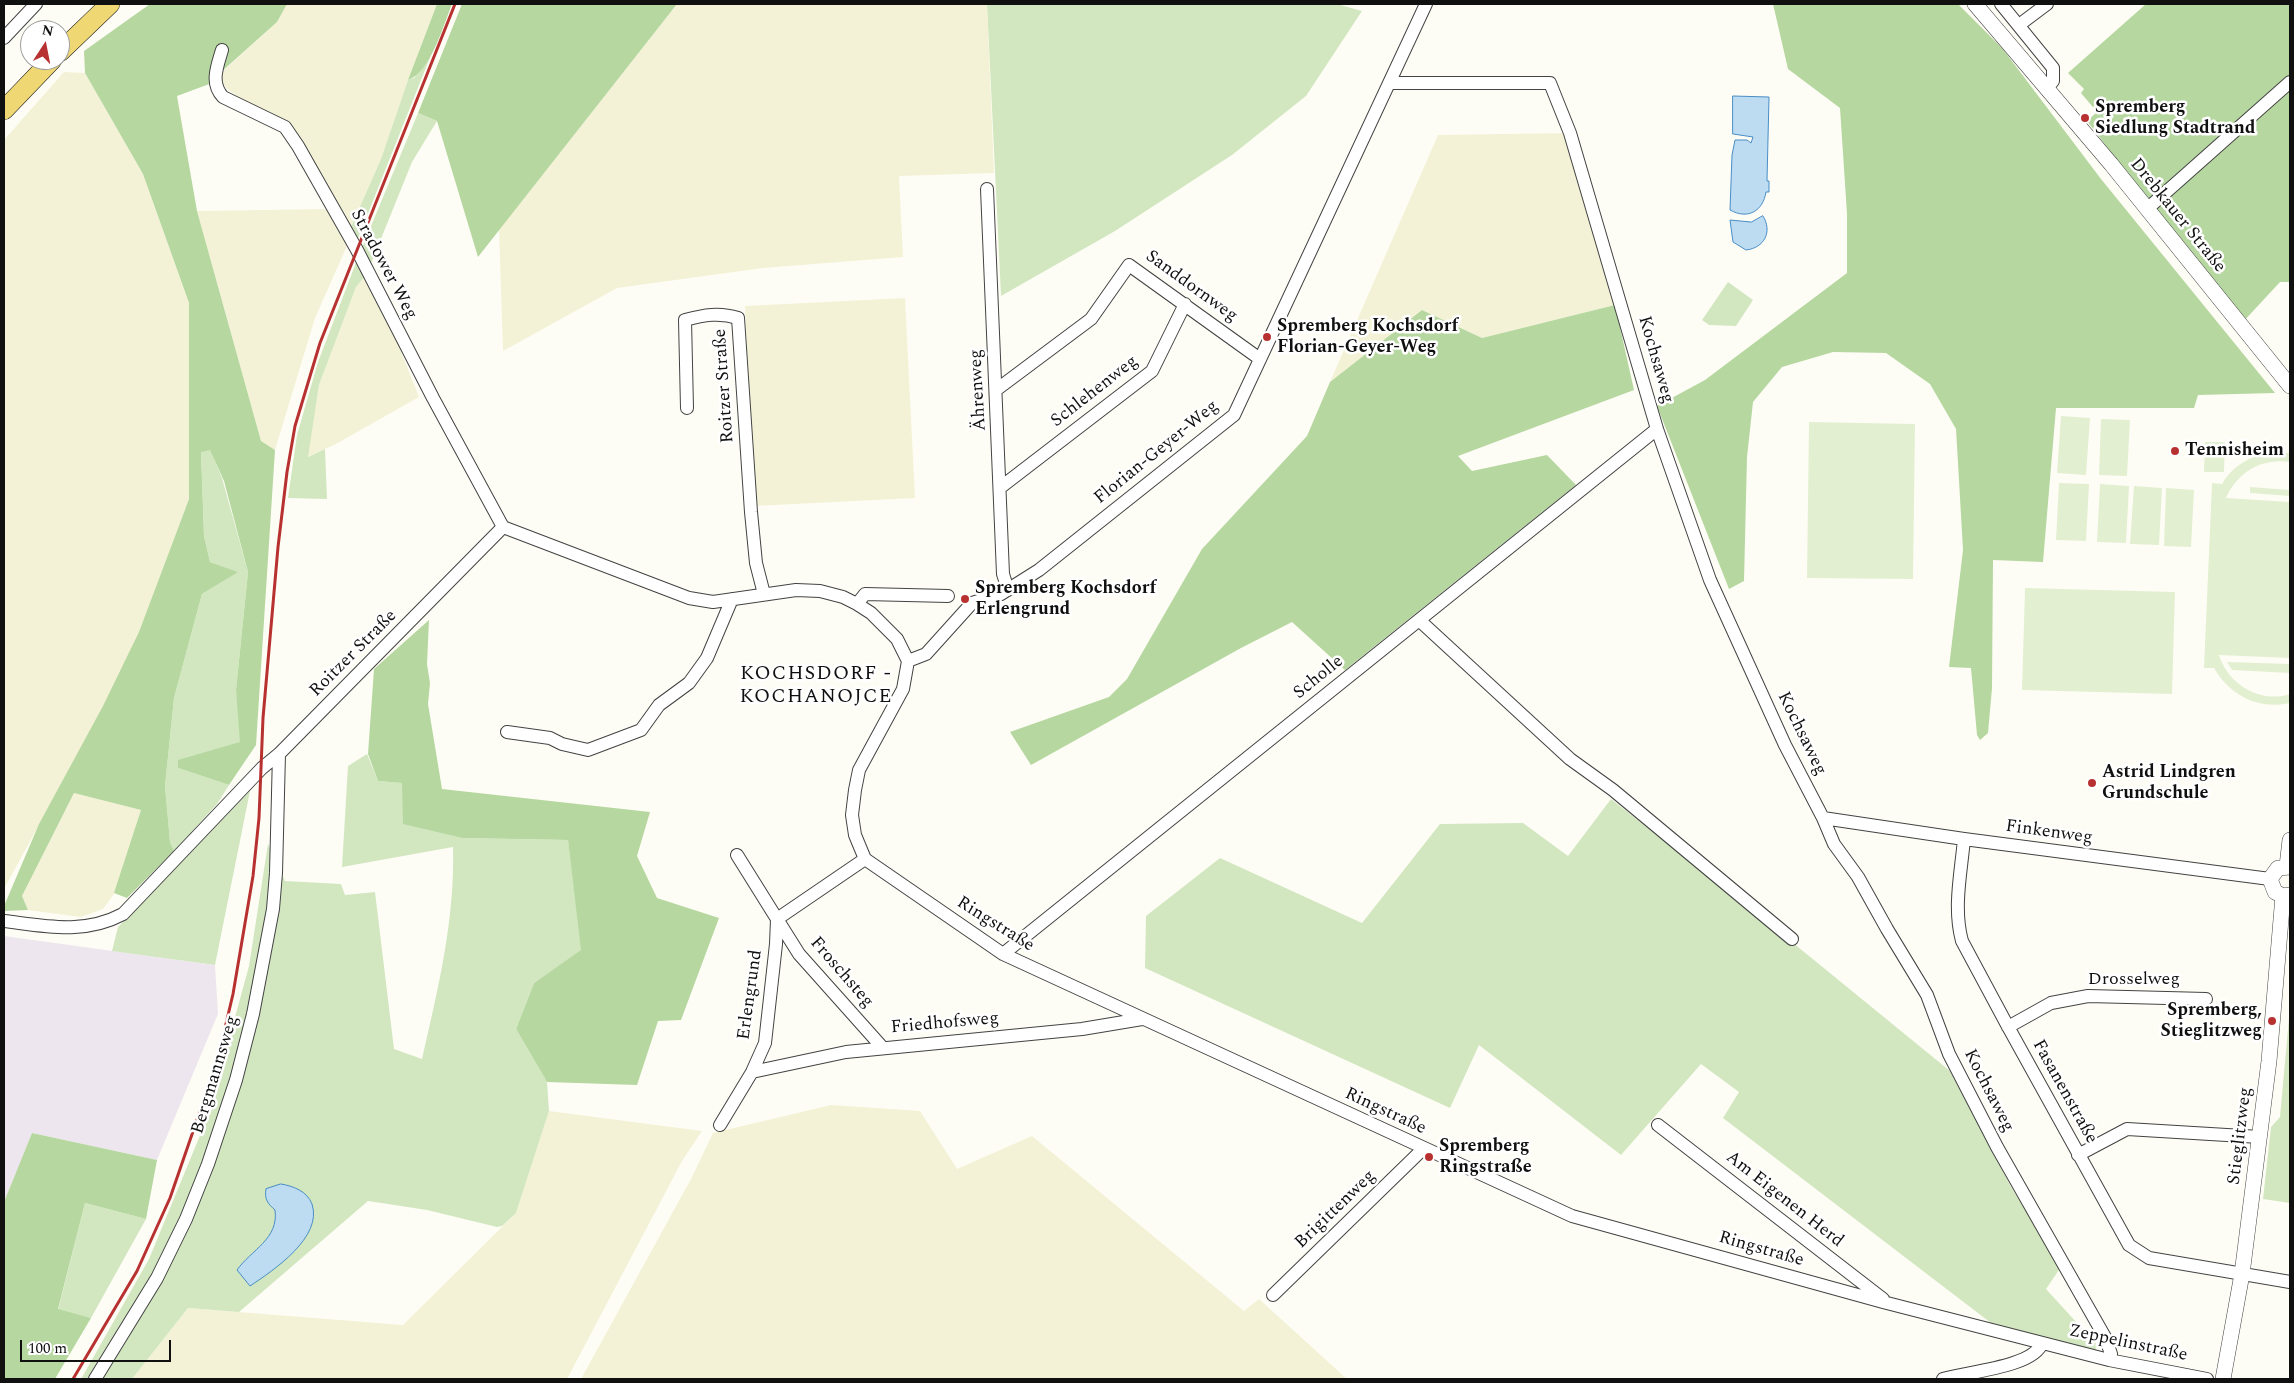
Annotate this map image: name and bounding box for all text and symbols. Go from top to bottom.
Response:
text: N [40,19,55,42]
north arrow [20,20,70,70]
place label: Spremberg Siedlung Stadtrand [2095,97,2255,140]
marker: Spremberg Siedlung Stadtrand [2079,112,2091,124]
street label: Drebkauer Straße [2124,154,2230,278]
street label: Stradower Weg [345,206,421,324]
street label: Sanddornweg [1141,246,1241,328]
street label: Kochsaweg [1632,314,1678,406]
place label: Spremberg Kochsdorf Florian-Geyer-Weg [1277,316,1458,358]
street label: Roitzer Straße [710,328,740,444]
marker: Spremberg Kochsdorf Florian-Geyer-Weg [1261,331,1273,343]
street label: Ährenweg [966,348,992,432]
street label: Schlehenweg [1047,351,1143,433]
street label: Florian-Geyer-Weg [1091,396,1223,510]
place label: Tennisheim [2185,440,2284,462]
marker: Tennisheim [2169,445,2181,457]
place label: Spremberg Kochsdorf Erlengrund [975,578,1156,620]
marker: Spremberg Kochsdorf Erlengrund [959,593,971,605]
street label: Roitzer Straße [306,606,402,702]
street label: Scholle [1290,651,1348,705]
district label: KOCHSDORF - KOCHANOJCE [738,663,894,710]
street label: Kochsaweg [1772,689,1830,779]
place label: Astrid Lindgren Grundschule [2102,762,2236,804]
marker: Astrid Lindgren Grundschule [2086,777,2098,789]
street label: Finkenweg [2004,816,2094,850]
street label: Ringstraße [952,893,1038,957]
street label: Froschsteg [804,933,878,1013]
street label: Erlengrund [734,949,768,1041]
street label: Drosselweg [2088,969,2180,991]
place label: Spremberg, Stieglitzweg [2161,1000,2262,1042]
street label: Friedhofsweg [890,1009,1000,1039]
street label: Bergmannsweg [188,1013,244,1137]
marker: Spremberg, Stieglitzweg [2266,1015,2278,1027]
street label: Fasanenstraße [2027,1036,2101,1148]
street label: Kochsaweg [1958,1046,2018,1136]
street label: Ringstraße [1341,1084,1429,1140]
street label: Stieglitzweg [2224,1086,2258,1186]
place label: Spremberg Ringstraße [1439,1136,1532,1178]
street label: Am Eigenen Herd [1721,1147,1847,1253]
marker: Spremberg Ringstraße [1423,1151,1435,1163]
street label: Brigittenweg [1291,1166,1381,1254]
street label: Ringstraße [1716,1228,1806,1272]
street label: Zeppelinstraße [2067,1321,2189,1367]
scale bar [22,1330,174,1362]
text: 100 m [28,1337,67,1360]

